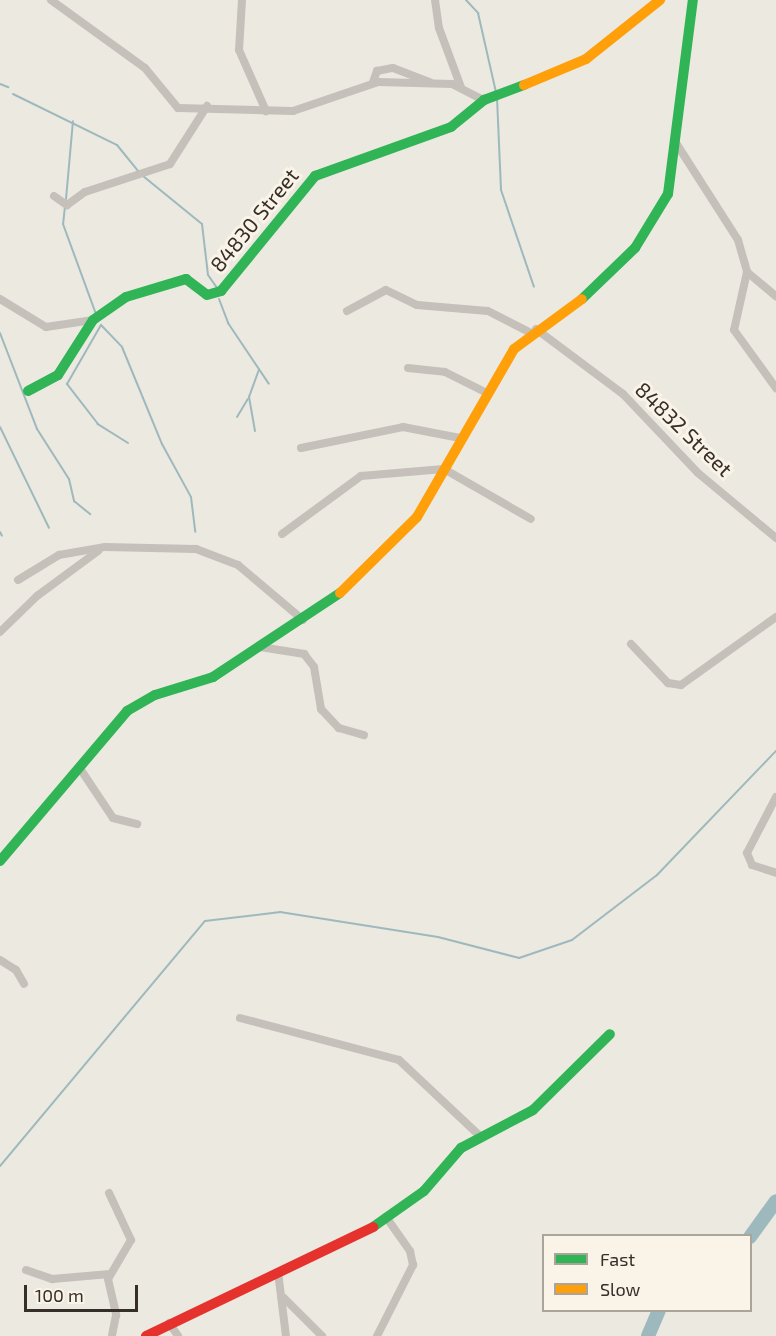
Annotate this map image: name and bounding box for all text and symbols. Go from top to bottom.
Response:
street label: 84830 Street [205,163,303,277]
street label: 84832 Street [630,377,738,481]
legend [542,1234,752,1312]
text: Fast [600,1248,635,1270]
scale bar [27,1273,141,1311]
text: Slow [600,1278,640,1300]
text: 100 m [35,1284,84,1306]

